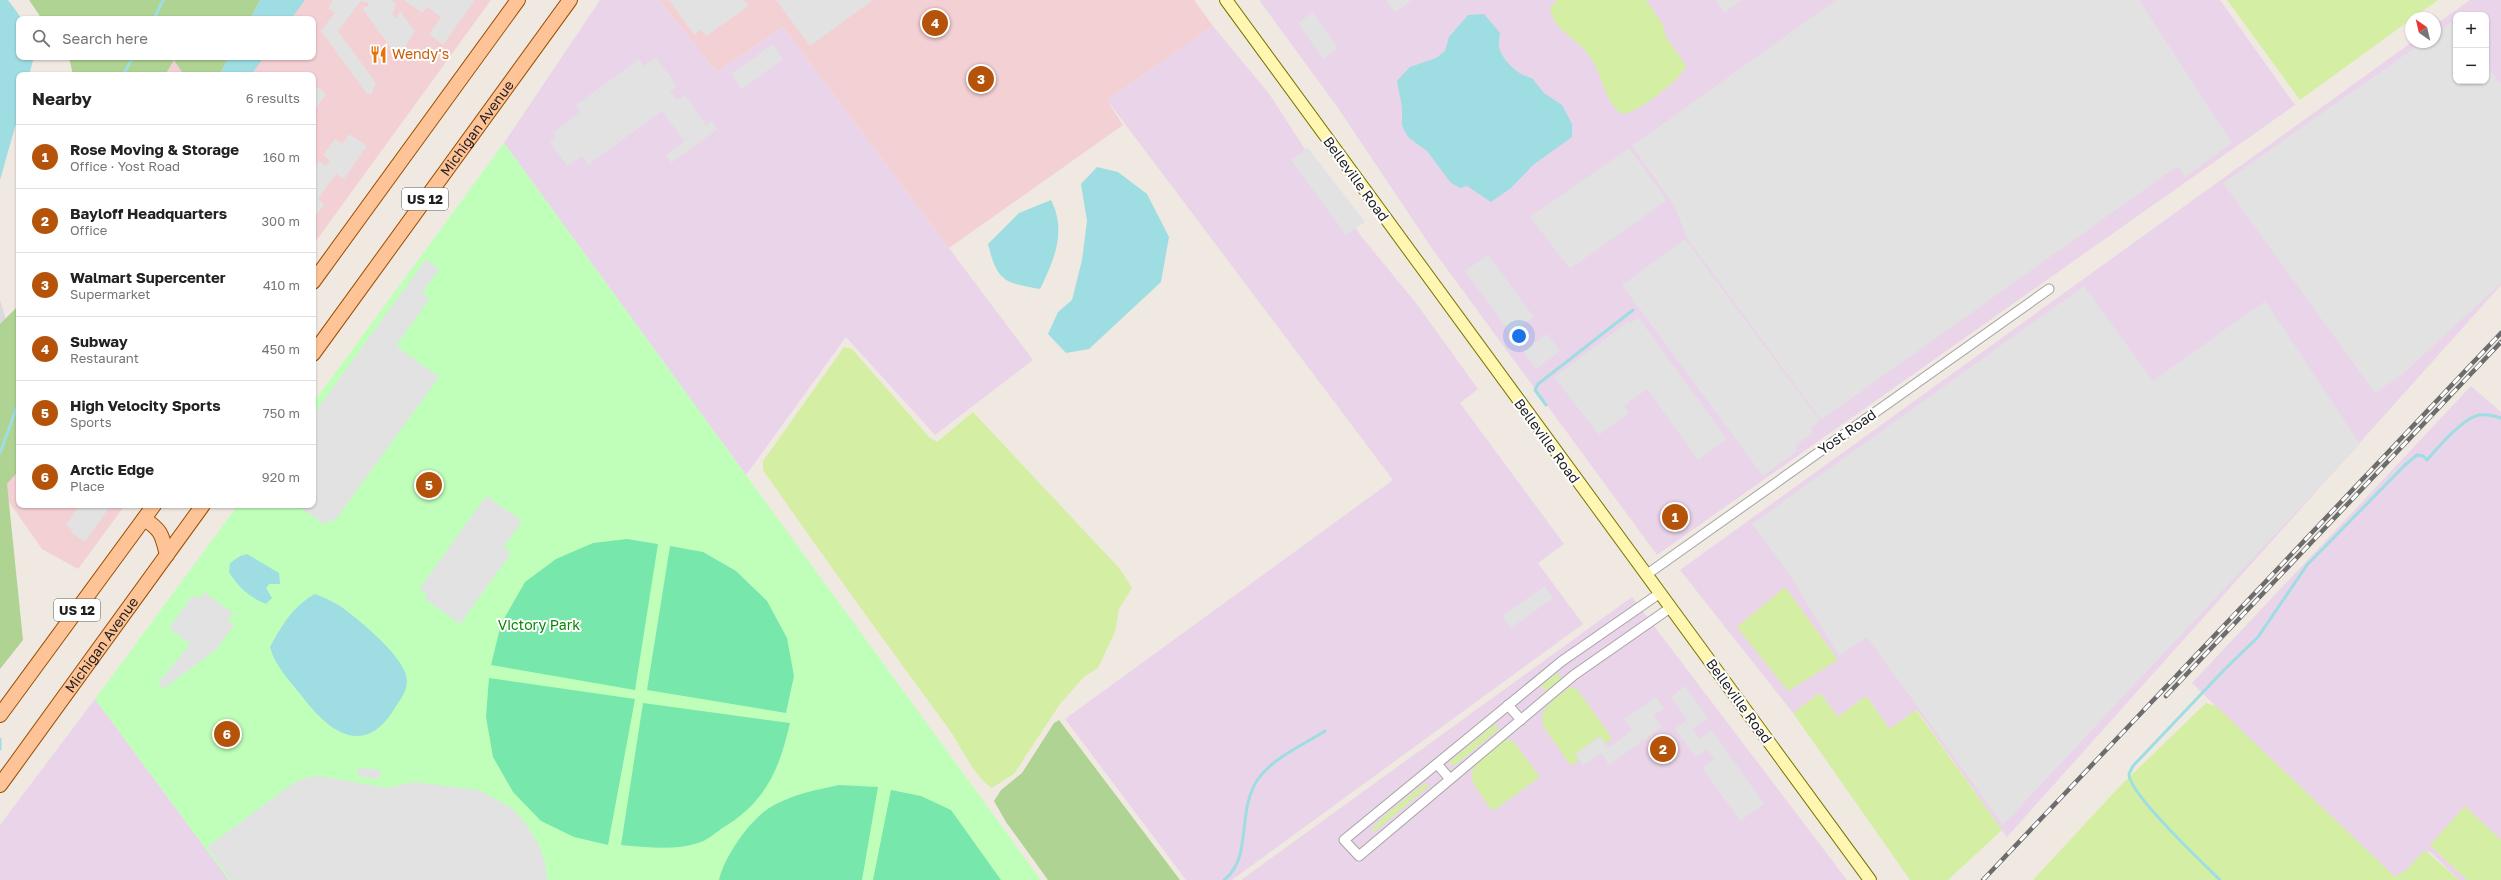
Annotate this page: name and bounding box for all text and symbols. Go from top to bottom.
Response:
pin: 4 [922,8,948,38]
north arrow [2405,12,2441,48]
map controls [2453,12,2489,84]
button: + [2453,12,2489,48]
search box [16,16,316,60]
icon: search [30,27,52,49]
text: Search here [62,29,148,47]
restaurant icon: Wendy's [369,44,389,64]
place label: Wendy's [392,45,449,62]
button: − [2453,48,2489,84]
pin: 3 [968,64,994,94]
street label: Michigan Avenue [436,77,517,179]
text: Nearby [32,88,92,109]
text: 6 results [246,90,300,106]
street label: Belleville Road [1320,133,1393,224]
text: Rose Moving & Storage [70,140,239,158]
text: 1 [42,149,48,165]
text: 160 m [263,149,300,165]
text: Office · Yost Road [70,158,180,174]
road number: US 12 [402,188,448,210]
text: Bayloff Headquarters [70,204,227,222]
text: 2 [41,213,49,229]
text: 300 m [262,213,300,229]
text: Office [70,222,107,238]
text: Walmart Supercenter [70,268,226,286]
text: 3 [41,277,49,293]
text: 410 m [263,277,300,293]
text: Supermarket [70,286,151,302]
your location [1509,326,1529,346]
text: Subway [70,332,128,350]
text: 4 [41,341,49,357]
text: 450 m [262,341,300,357]
text: Restaurant [70,350,139,366]
street label: Belleville Road [1511,395,1584,486]
text: High Velocity Sports [70,396,221,414]
text: 5 [41,405,49,421]
text: 750 m [263,405,300,421]
street label: Yost Road [1814,405,1879,458]
text: Sports [70,414,112,430]
text: Arctic Edge [70,460,154,478]
text: 6 [41,469,49,485]
text: 920 m [262,469,300,485]
pin: 5 [416,470,442,500]
text: Place [70,478,105,494]
pin: 1 [1662,502,1688,532]
street label: Michigan Avenue [61,594,141,696]
road number: US 12 [54,599,100,621]
park label: Victory Park [498,616,580,633]
street label: Belleville Road [1703,655,1776,746]
pin: 6 [214,719,240,749]
pin: 2 [1650,734,1676,764]

